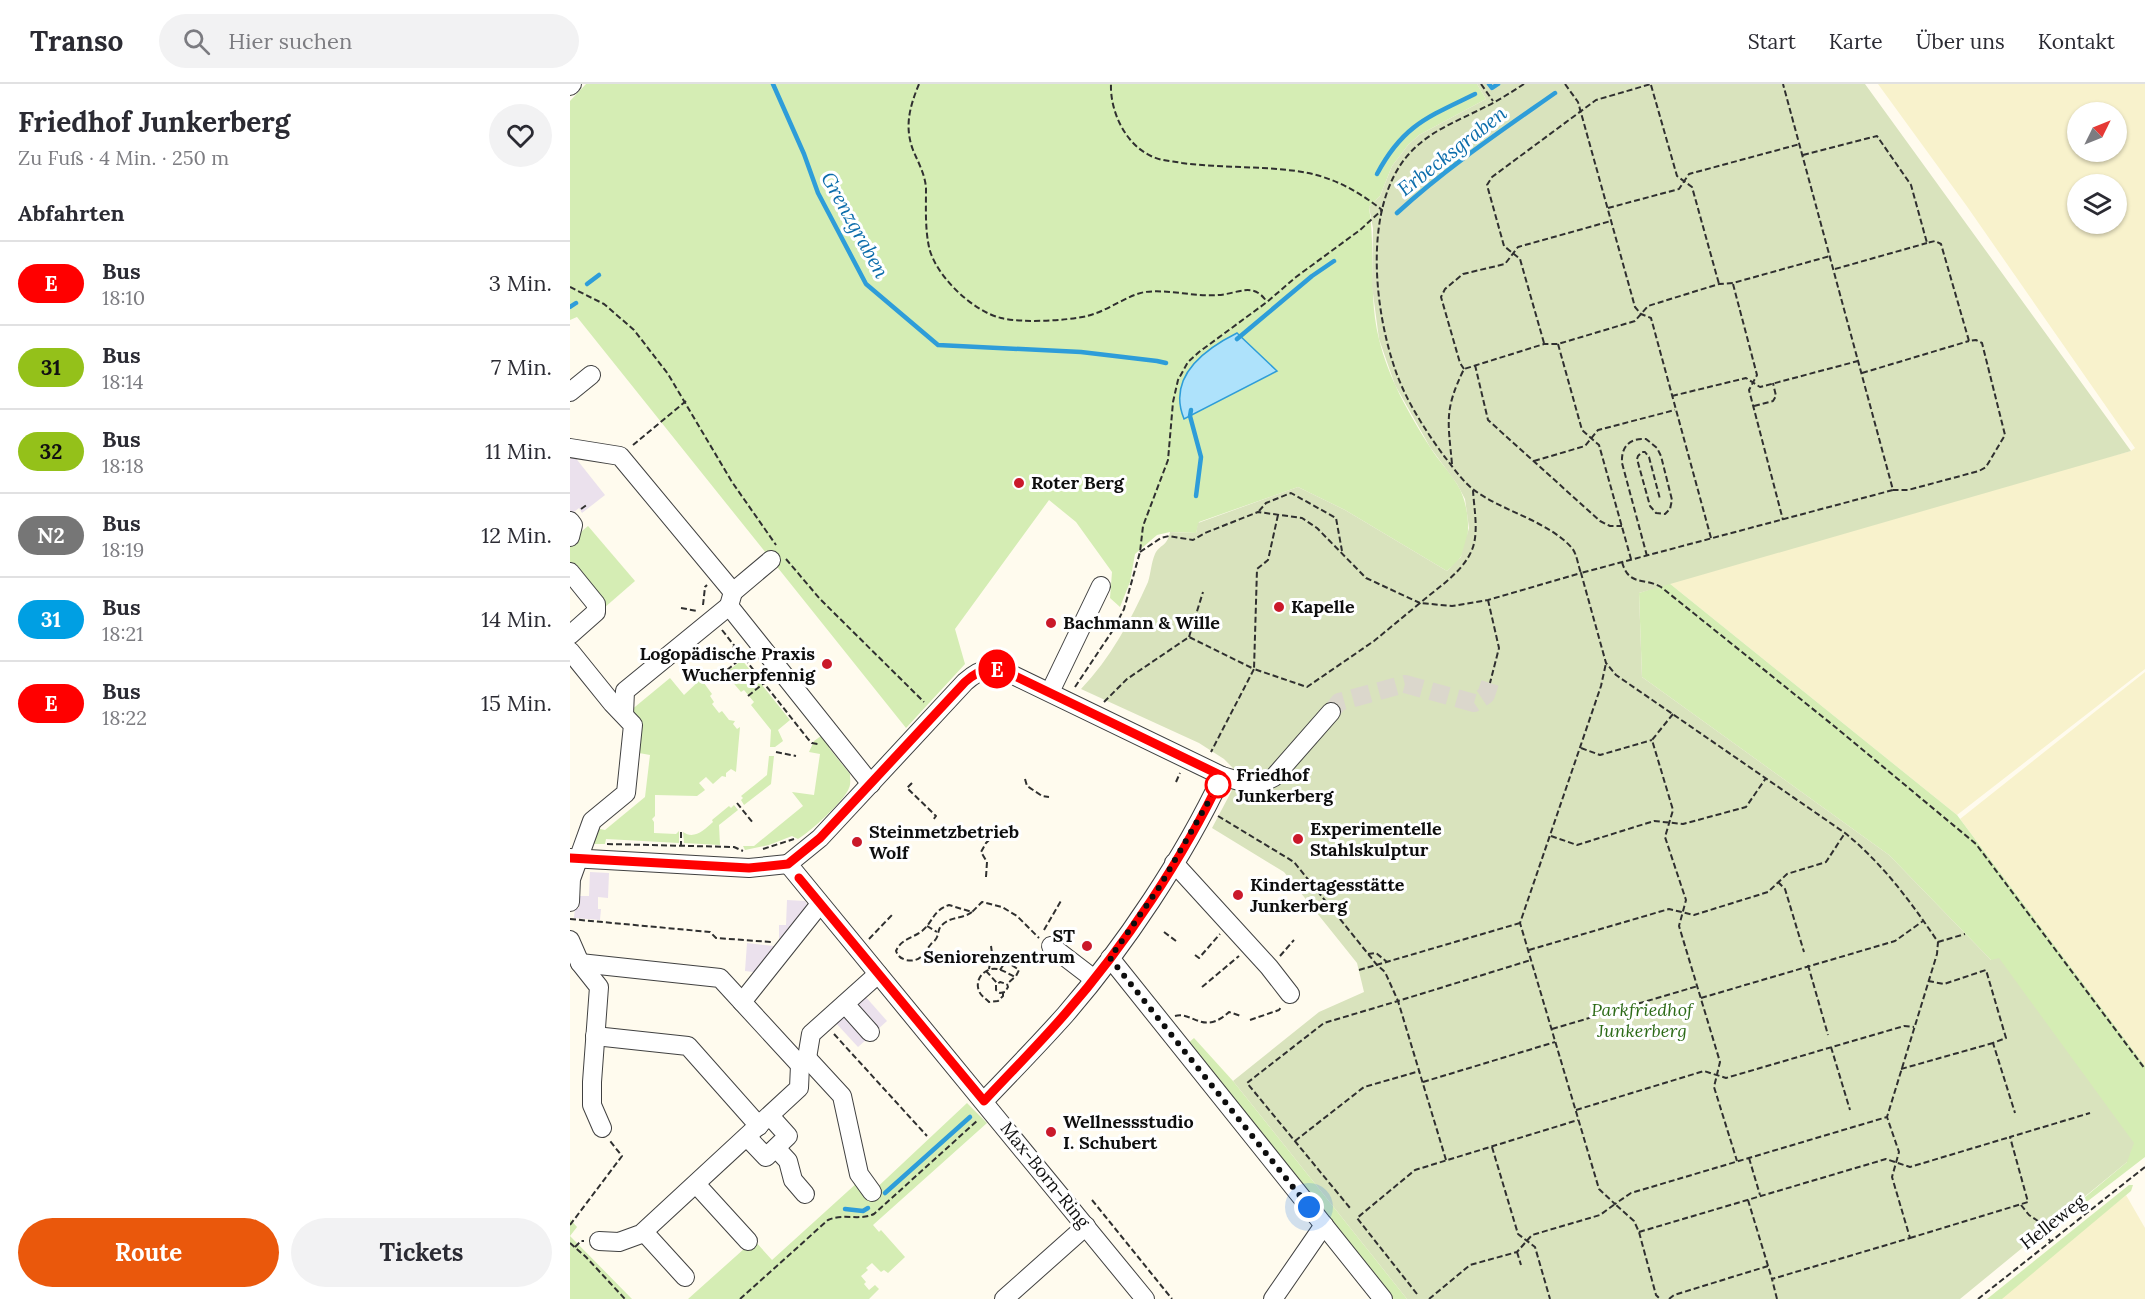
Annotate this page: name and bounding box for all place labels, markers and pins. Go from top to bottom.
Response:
place label: Roter Berg [1031,471,1125,494]
marker: Roter Berg [1012,476,1026,490]
place label: Kapelle [1291,595,1355,618]
marker: Kapelle [1272,600,1286,614]
place label: Bachmann & Wille [1063,611,1220,634]
marker: Bachmann & Wille [1044,616,1058,630]
place label: Logopädische Praxis Wucherpfennig [639,642,816,686]
marker: Logopädische Praxis Wucherpfennig [820,657,834,671]
place label: Friedhof Junkerberg [1236,763,1334,807]
marker: Friedhof Junkerberg [1205,772,1231,798]
place label: Experimentelle Stahlskulptur [1310,817,1442,861]
place label: Steinmetzbetrieb Wolf [869,820,1019,864]
marker: Experimentelle Stahlskulptur [1291,832,1305,846]
marker: Steinmetzbetrieb Wolf [850,835,864,849]
place label: Kindertagesstätte Junkerberg [1250,873,1405,917]
marker: Kindertagesstätte Junkerberg [1231,888,1245,902]
place label: ST Seniorenzentrum [923,924,1075,968]
marker: ST Seniorenzentrum [1080,939,1094,953]
place label: Wellnessstudio I. Schubert [1063,1110,1194,1154]
marker: Wellnessstudio I. Schubert [1044,1125,1058,1139]

